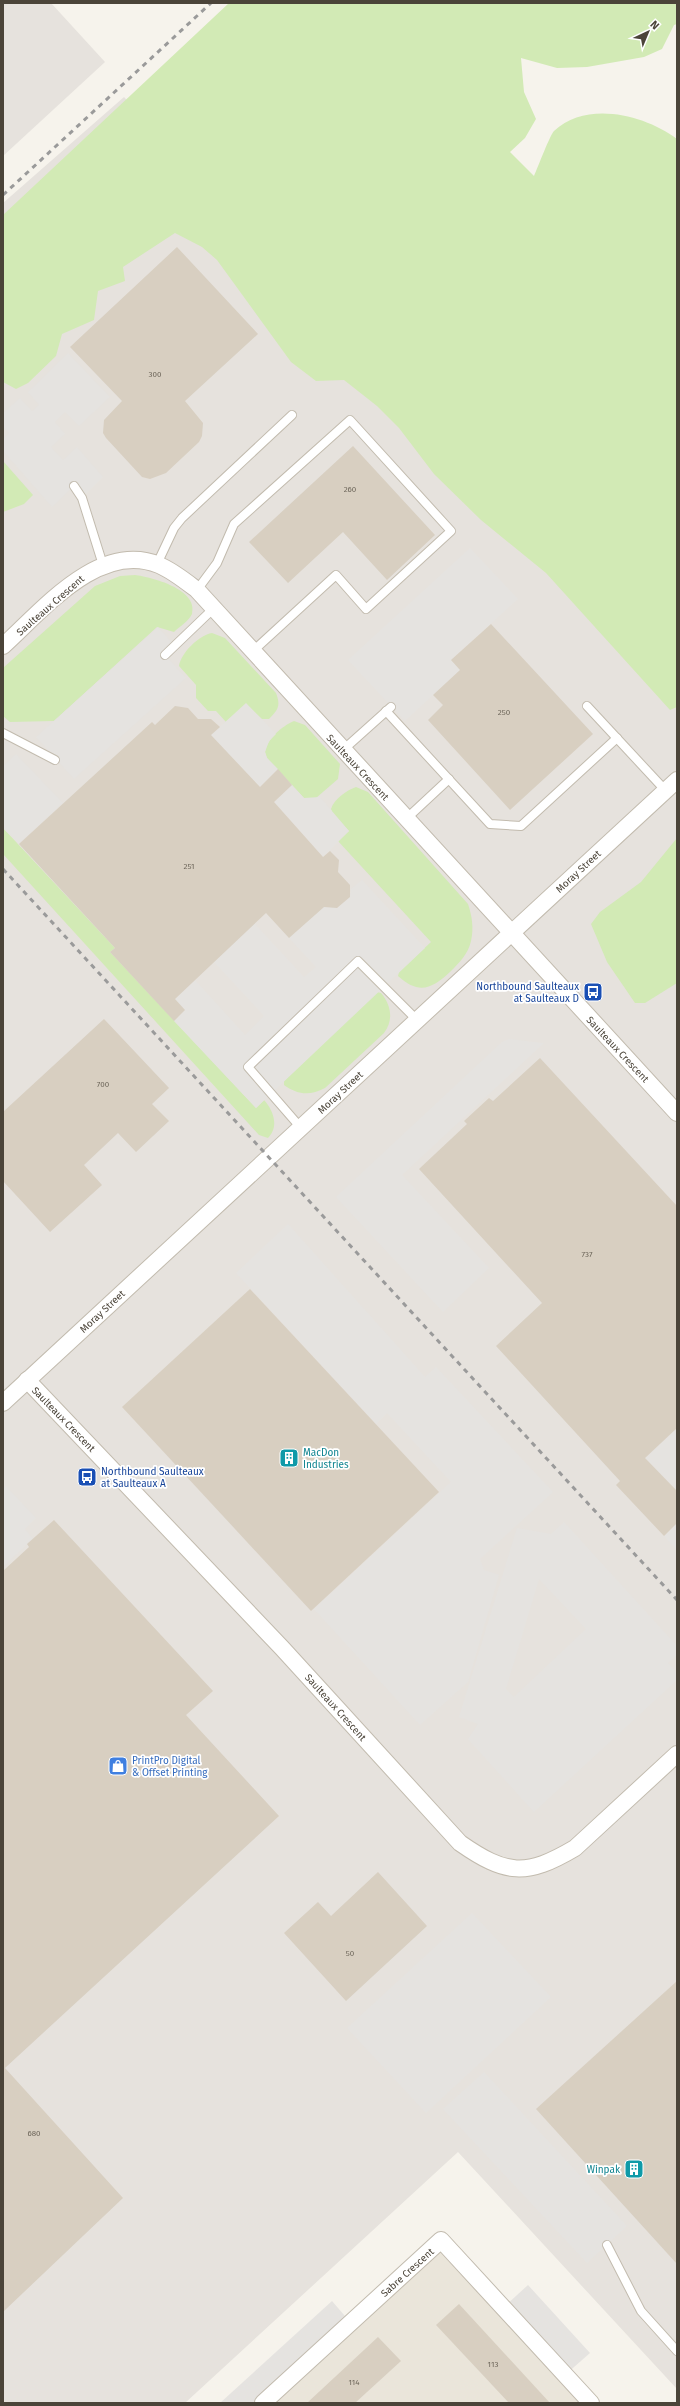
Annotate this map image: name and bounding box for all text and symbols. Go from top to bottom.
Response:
north arrow [628,12,668,52]
text: N [647,18,662,32]
house number: 300 [149,370,162,379]
house number: 260 [344,485,357,494]
street label: Saulteaux Crescent [14,573,87,638]
house number: 250 [498,708,511,717]
street label: Saulteaux Crescent [324,732,391,803]
street label: Moray Street [554,848,604,896]
house number: 251 [183,862,195,871]
place label: Northbound Saulteaux at Saulteaux D [476,981,579,1005]
bus stop icon: Northbound Saulteaux at Saulteaux D [582,981,604,1003]
street label: Saulteaux Crescent [584,1014,651,1085]
street label: Moray Street [316,1069,366,1117]
house number: 700 [97,1080,110,1089]
house number: 737 [582,1250,593,1259]
street label: Moray Street [78,1288,128,1336]
street label: Saulteaux Crescent [29,1385,98,1455]
building icon: MacDon Industries [278,1447,300,1469]
place label: MacDon Industries [303,1447,349,1471]
bus stop icon: Northbound Saulteaux at Saulteaux A [76,1466,98,1488]
place label: Northbound Saulteaux at Saulteaux A [101,1466,204,1490]
street label: Saulteaux Crescent [302,1672,369,1744]
shop icon: PrintPro Digital & Offset Printing [107,1755,129,1777]
place label: PrintPro Digital & Offset Printing [132,1755,208,1779]
house number: 50 [346,1949,355,1958]
house number: 680 [27,2129,41,2138]
building icon: Winpak [623,2158,645,2180]
place label: Winpak [587,2164,621,2176]
street label: Sabre Crescent [379,2246,437,2300]
house number: 113 [488,2360,498,2369]
house number: 114 [348,2378,360,2387]

